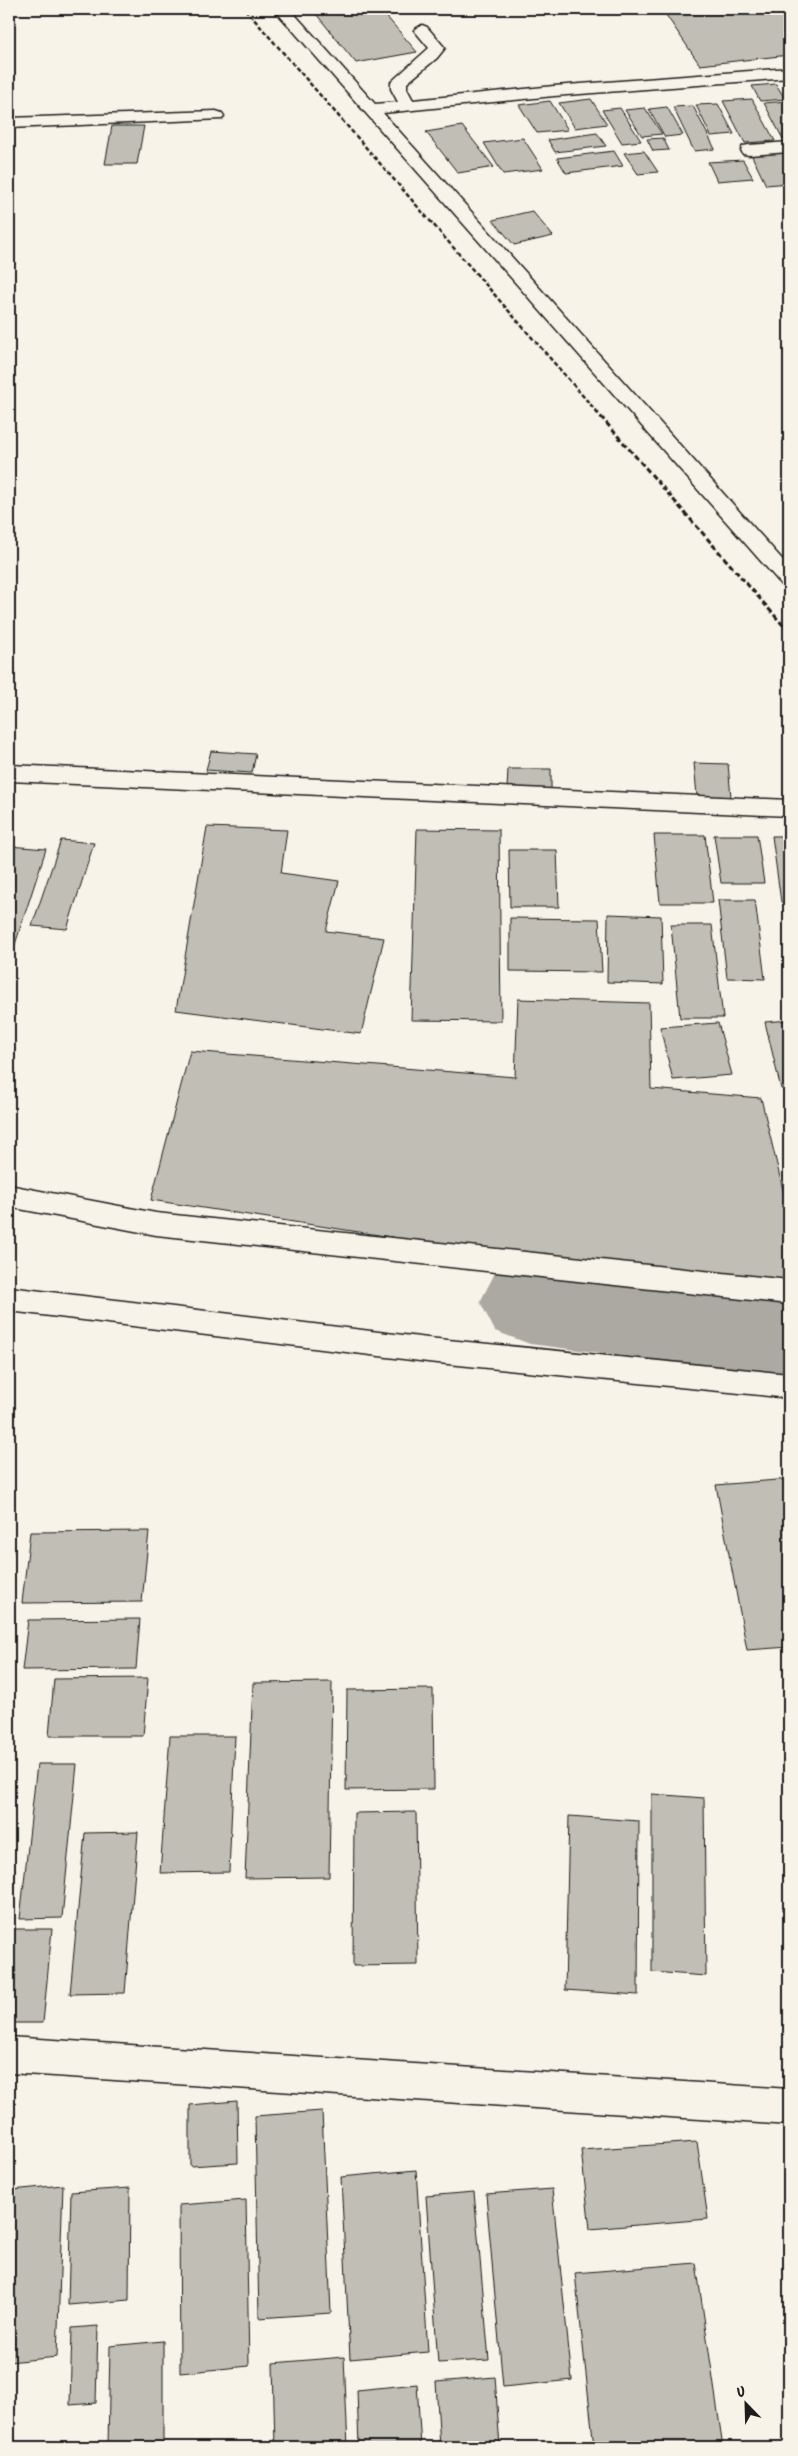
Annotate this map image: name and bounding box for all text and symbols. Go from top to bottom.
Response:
north arrow [720,2378,770,2428]
text: U [733,2381,750,2405]

